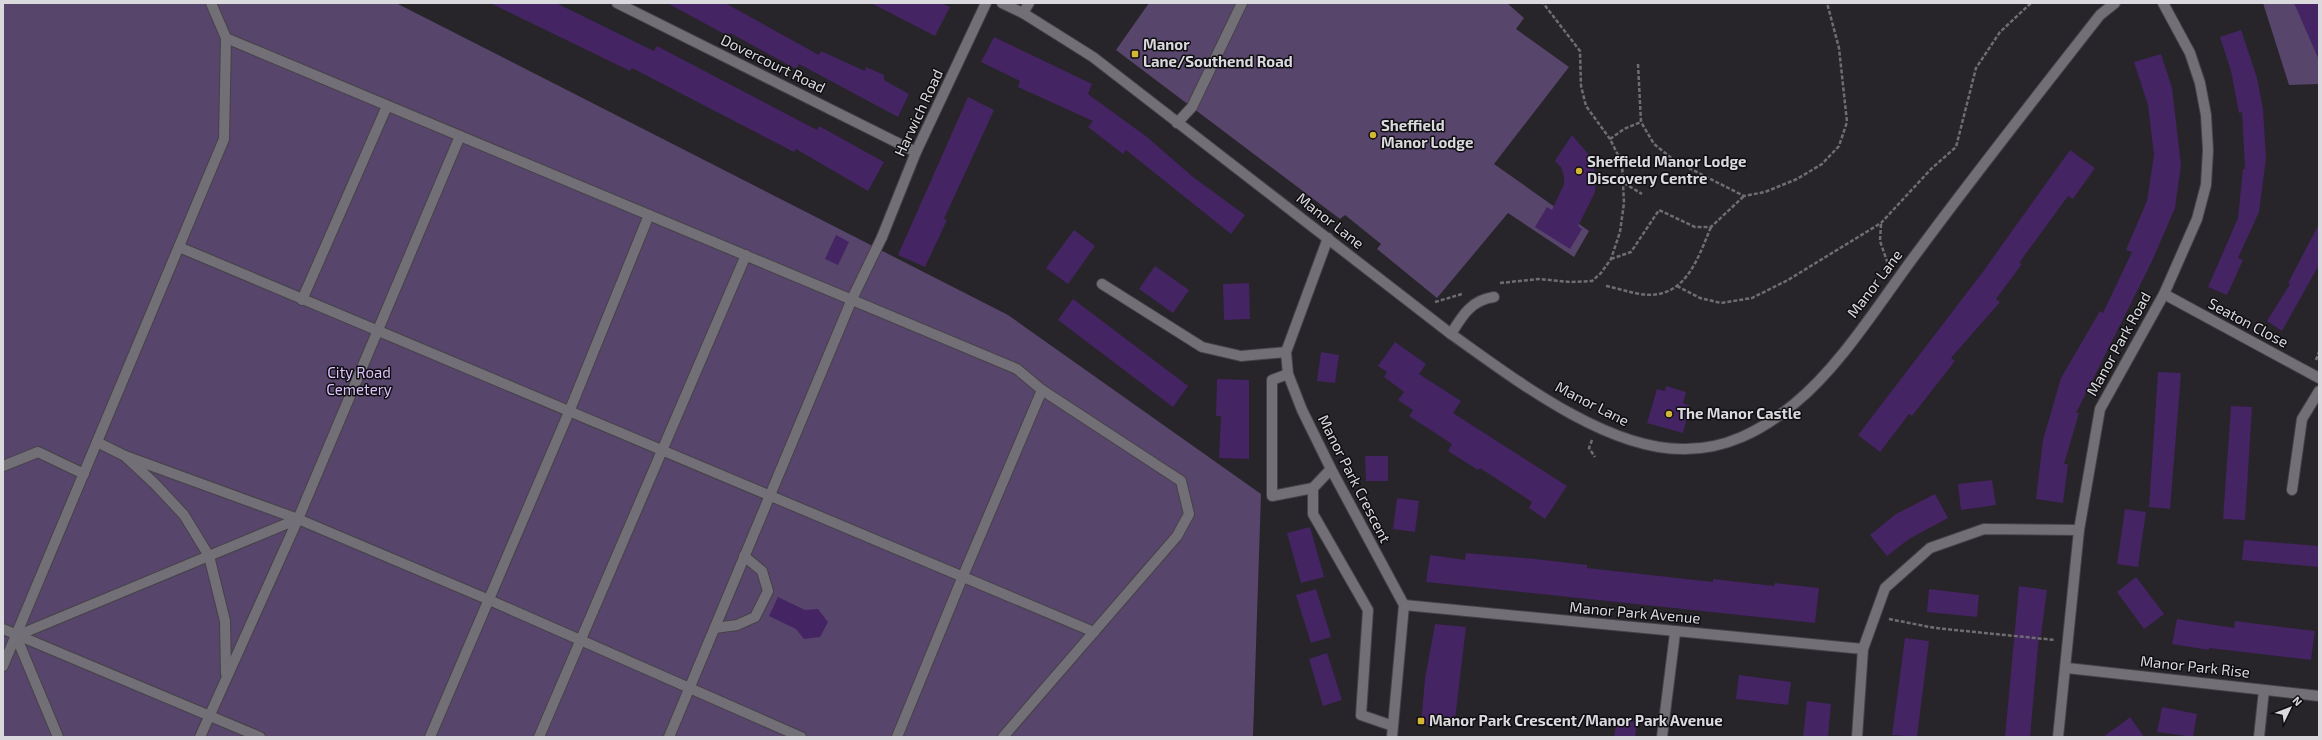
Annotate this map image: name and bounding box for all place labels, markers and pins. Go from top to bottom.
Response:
place label: Manor Lane/Southend Road [1143,35,1293,70]
marker: Manor Lane/Southend Road [1130,49,1140,59]
place label: Sheffield Manor Lodge [1381,116,1473,151]
marker: Sheffield Manor Lodge [1368,130,1378,140]
place label: Sheffield Manor Lodge Discovery Centre [1587,152,1746,188]
marker: Sheffield Manor Lodge Discovery Centre [1574,166,1584,176]
place label: The Manor Castle [1677,404,1801,422]
marker: The Manor Castle [1664,409,1674,419]
place label: Manor Park Crescent/Manor Park Avenue [1429,711,1723,729]
marker: Manor Park Crescent/Manor Park Avenue [1416,716,1426,726]

